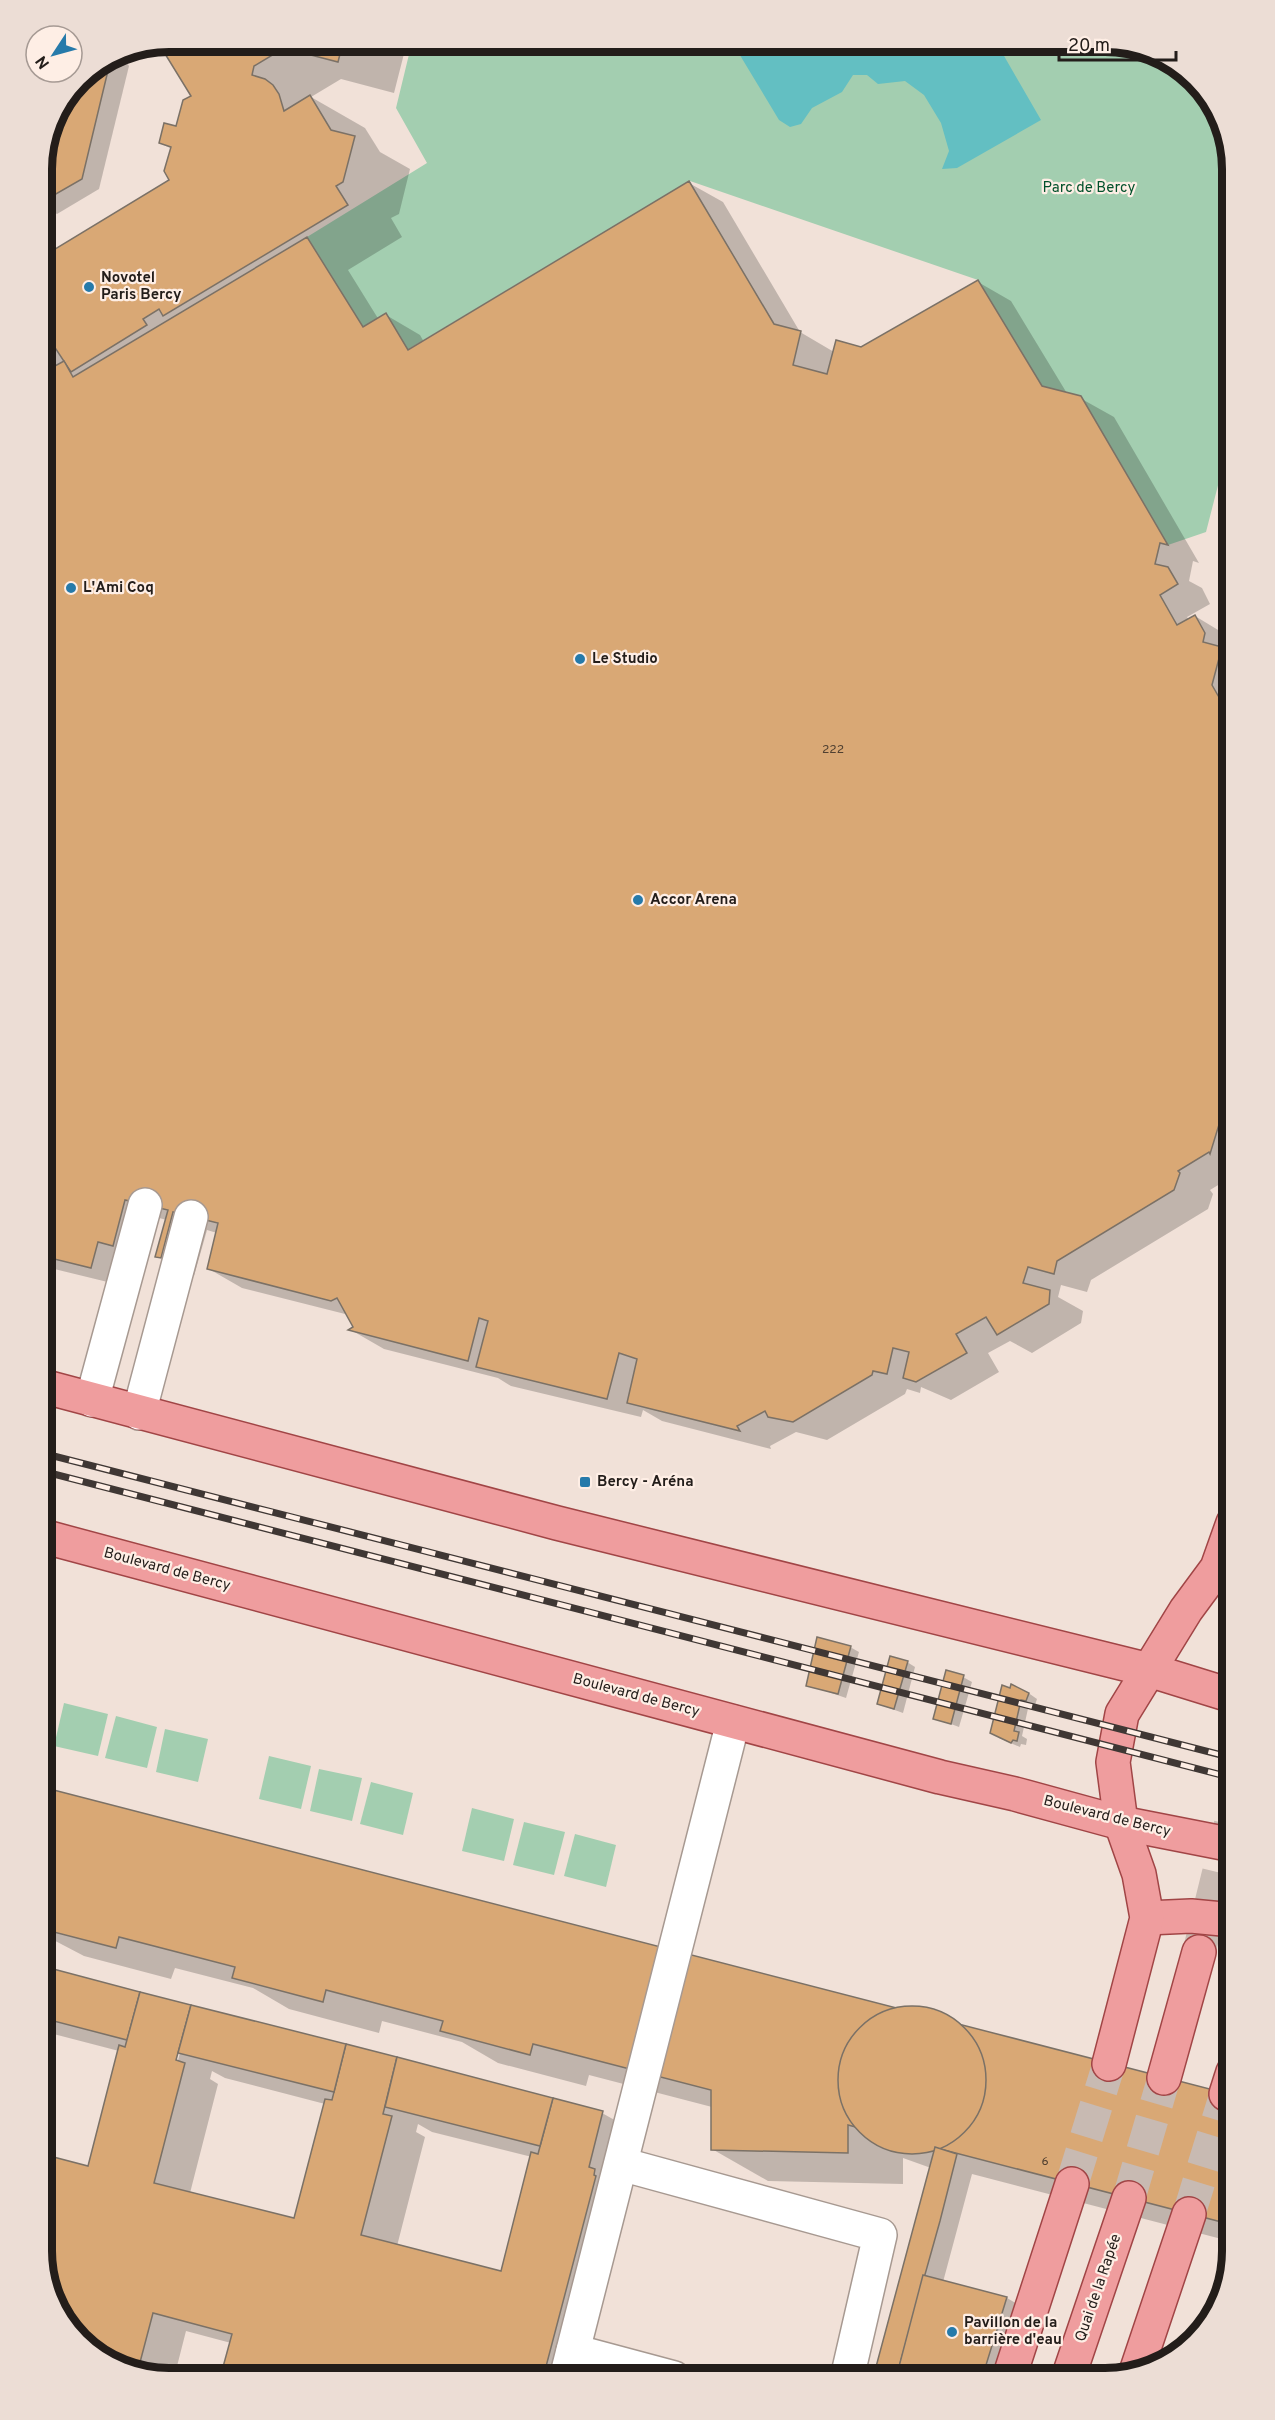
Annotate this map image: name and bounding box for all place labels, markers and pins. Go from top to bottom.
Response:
place label: Novotel Paris Bercy [101,269,182,305]
marker: Novotel Paris Bercy [82,280,96,294]
place label: L'Ami Coq [83,579,154,598]
marker: L'Ami Coq [64,581,78,595]
place label: Le Studio [592,650,658,669]
marker: Le Studio [573,652,587,666]
place label: Accor Arena [650,891,737,910]
marker: Accor Arena [631,893,645,907]
place label: Bercy - Aréna [597,1473,694,1492]
marker: Bercy - Aréna [578,1475,592,1489]
place label: Pavillon de la barrière d'eau [964,2314,1062,2350]
marker: Pavillon de la barrière d'eau [945,2325,959,2339]

